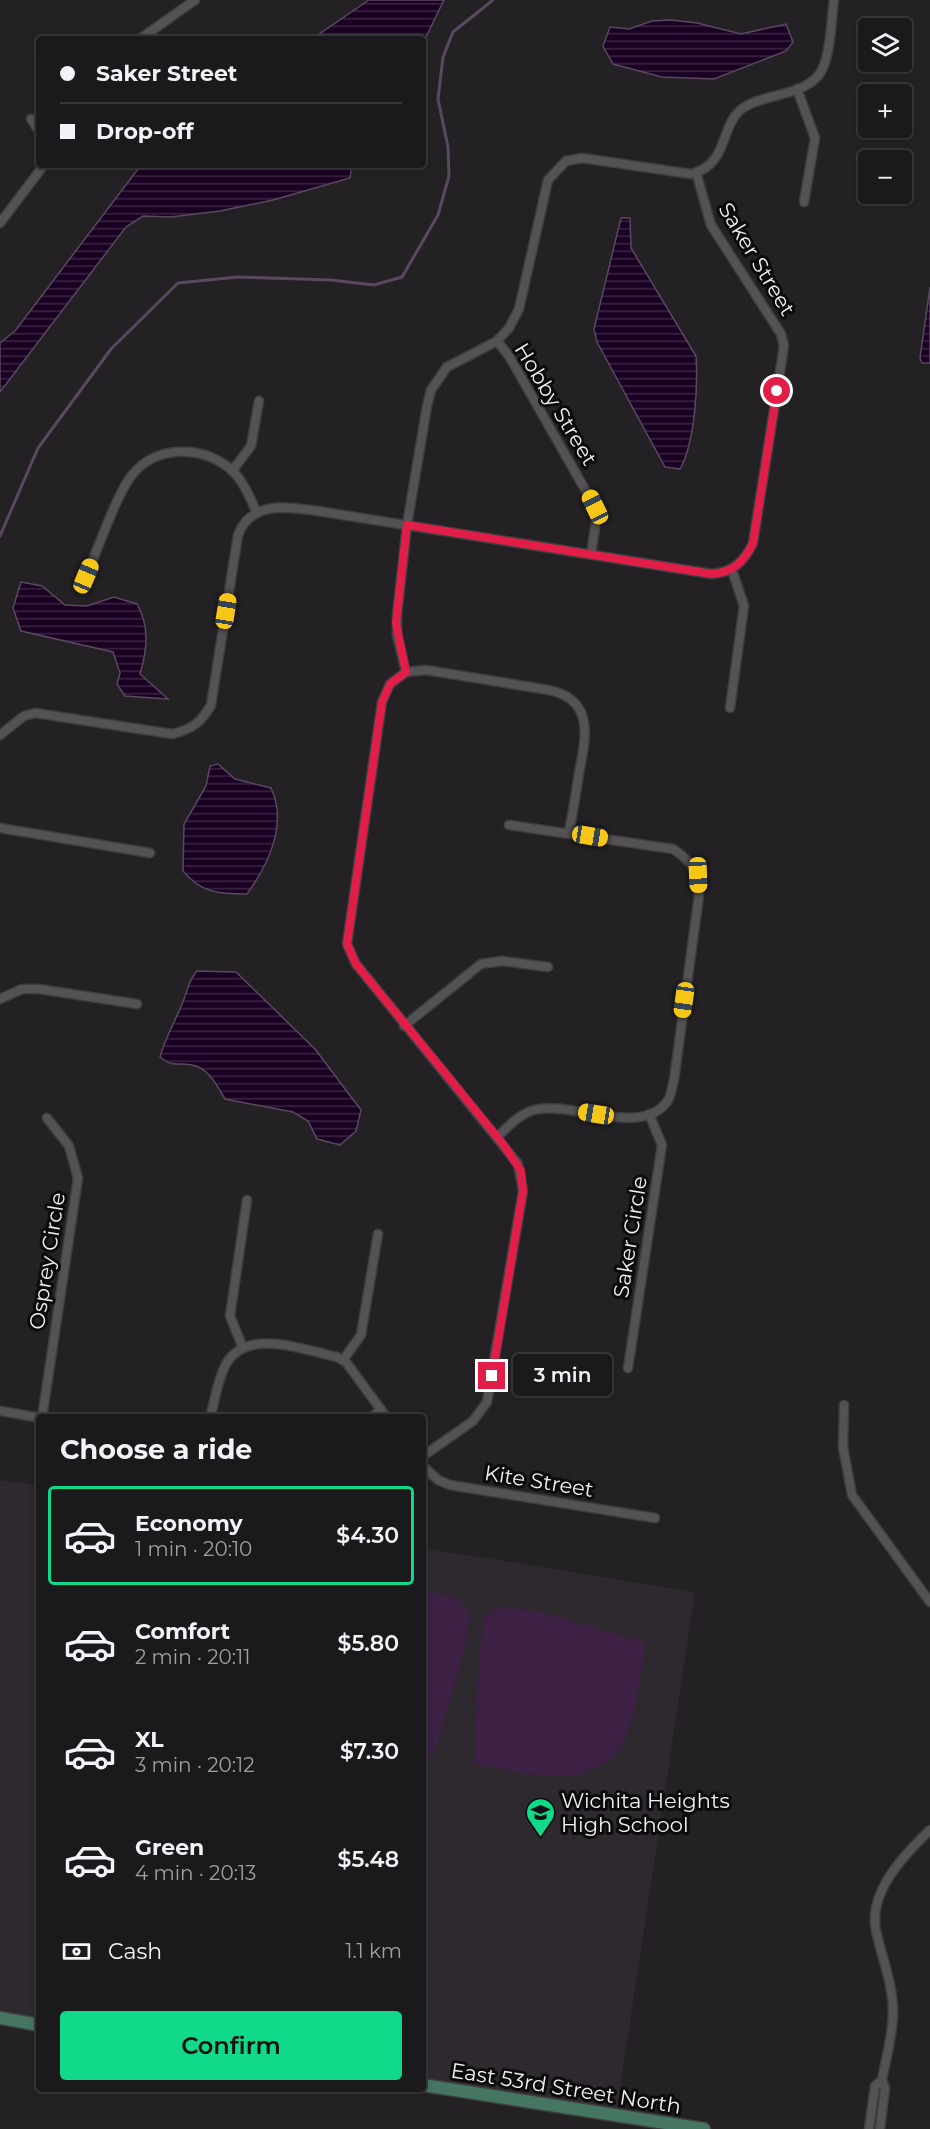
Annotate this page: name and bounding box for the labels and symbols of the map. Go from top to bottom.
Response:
street label: Saker Street [713,198,801,320]
street label: Hobby Street [510,338,602,470]
route start [763,377,790,404]
car [579,487,611,527]
car [71,556,101,596]
car [214,592,238,630]
car [571,824,609,848]
car [688,857,708,893]
car [673,981,695,1019]
car [577,1102,615,1126]
street label: Saker Circle [608,1174,652,1300]
street label: Osprey Circle [24,1191,70,1331]
callout: 3 min [513,1355,612,1397]
route end [478,1362,505,1389]
street label: Kite Street [483,1460,595,1502]
place label: Wichita Heights High School [561,1788,730,1837]
school or university icon: Wichita Heights High School [524,1796,556,1838]
street label: East 53rd Street North [449,2057,683,2119]

